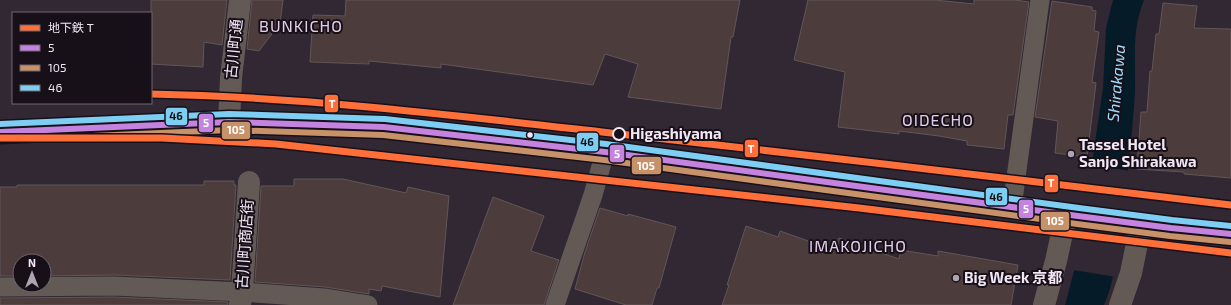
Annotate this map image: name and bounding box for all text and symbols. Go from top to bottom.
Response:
legend [12,12,152,104]
district label: BUNKICHO [259,16,343,35]
street label: 古川町通 [221,18,245,80]
text: 地下鉄 T [48,20,94,34]
text: 5 [48,40,54,54]
water label: Shirakawa [1103,43,1128,122]
text: 105 [48,60,66,74]
text: 46 [48,80,62,94]
line badge: T [324,94,339,113]
text: T [329,97,336,110]
line badge: 46 [165,107,188,126]
text: 46 [169,109,183,122]
district label: OIDECHO [902,110,974,129]
line badge: 5 [198,113,214,133]
text: 5 [203,116,209,129]
line badge: 105 [221,121,251,140]
text: 105 [227,123,245,136]
place label: Higashiyama [630,124,722,143]
marker: Higashiyama [612,127,626,141]
unlabelled marker [525,130,535,140]
line badge: 46 [576,132,599,152]
text: 46 [580,135,594,148]
place label: Tassel Hotel Sanjo Shirakawa [1079,135,1197,170]
line badge: T [744,139,759,158]
text: T [748,142,755,155]
line badge: 5 [609,144,625,163]
text: 5 [614,147,620,160]
marker: Tassel Hotel Sanjo Shirakawa [1066,149,1076,159]
line badge: 105 [631,156,662,175]
text: 105 [637,159,655,172]
line badge: T [1044,174,1059,193]
text: T [1048,176,1055,189]
line badge: 46 [985,187,1008,206]
text: 46 [989,190,1003,203]
street label: 古川町商店街 [232,198,256,289]
line badge: 5 [1018,199,1034,219]
text: 5 [1023,202,1029,215]
line badge: 105 [1040,211,1070,231]
text: 105 [1046,214,1064,227]
district label: IMAKOJICHO [809,236,907,255]
north arrow [12,253,52,293]
text: N [28,256,36,269]
place label: Big Week 京都 [964,268,1062,286]
marker: Big Week 京都 [951,273,961,283]

